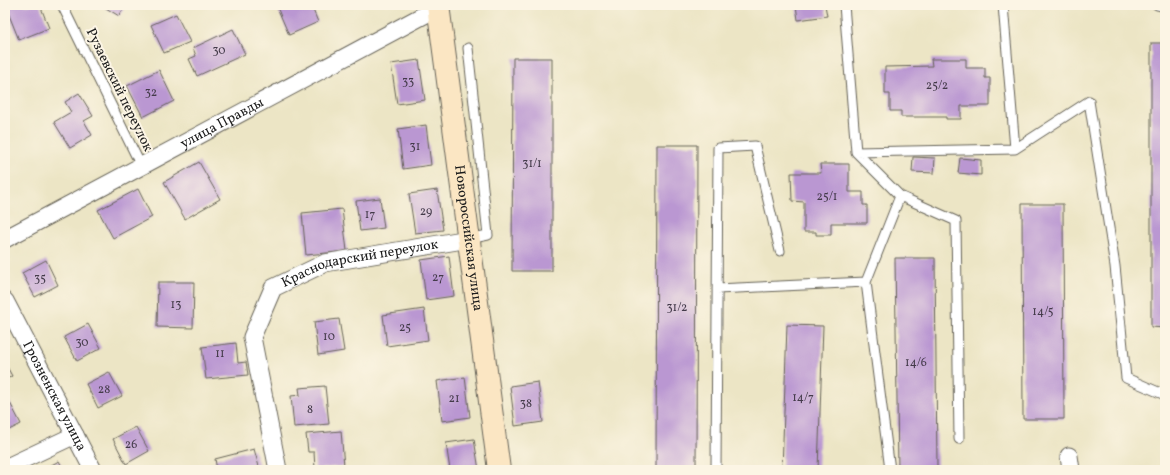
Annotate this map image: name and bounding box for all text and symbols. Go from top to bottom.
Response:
street label: Рузаевский переулок [81,25,157,155]
house number: 30 [212,43,226,59]
house number: 33 [402,74,414,90]
house number: 25/2 [926,78,948,94]
house number: 32 [145,85,157,101]
street label: улица Правды [177,93,267,153]
house number: 31 [410,139,420,155]
house number: 31/1 [522,156,542,172]
street label: Новороссийская улица [450,164,488,312]
house number: 25/1 [817,189,837,205]
house number: 29 [420,204,432,220]
house number: 17 [365,207,375,223]
street label: Краснодарский переулок [278,235,440,292]
house number: 27 [432,270,444,286]
house number: 35 [34,271,46,287]
house number: 13 [171,297,181,313]
house number: 31/2 [666,300,688,316]
house number: 14/5 [1032,304,1054,320]
house number: 25 [399,320,411,336]
house number: 10 [323,329,335,345]
house number: 30 [75,335,89,351]
street label: Грозненская улица [18,337,91,454]
house number: 11 [215,346,225,362]
house number: 14/6 [905,355,927,371]
house number: 28 [98,382,110,398]
house number: 14/7 [792,390,814,406]
house number: 21 [448,391,460,407]
house number: 38 [520,396,532,412]
house number: 8 [307,402,313,418]
house number: 26 [125,437,137,453]

